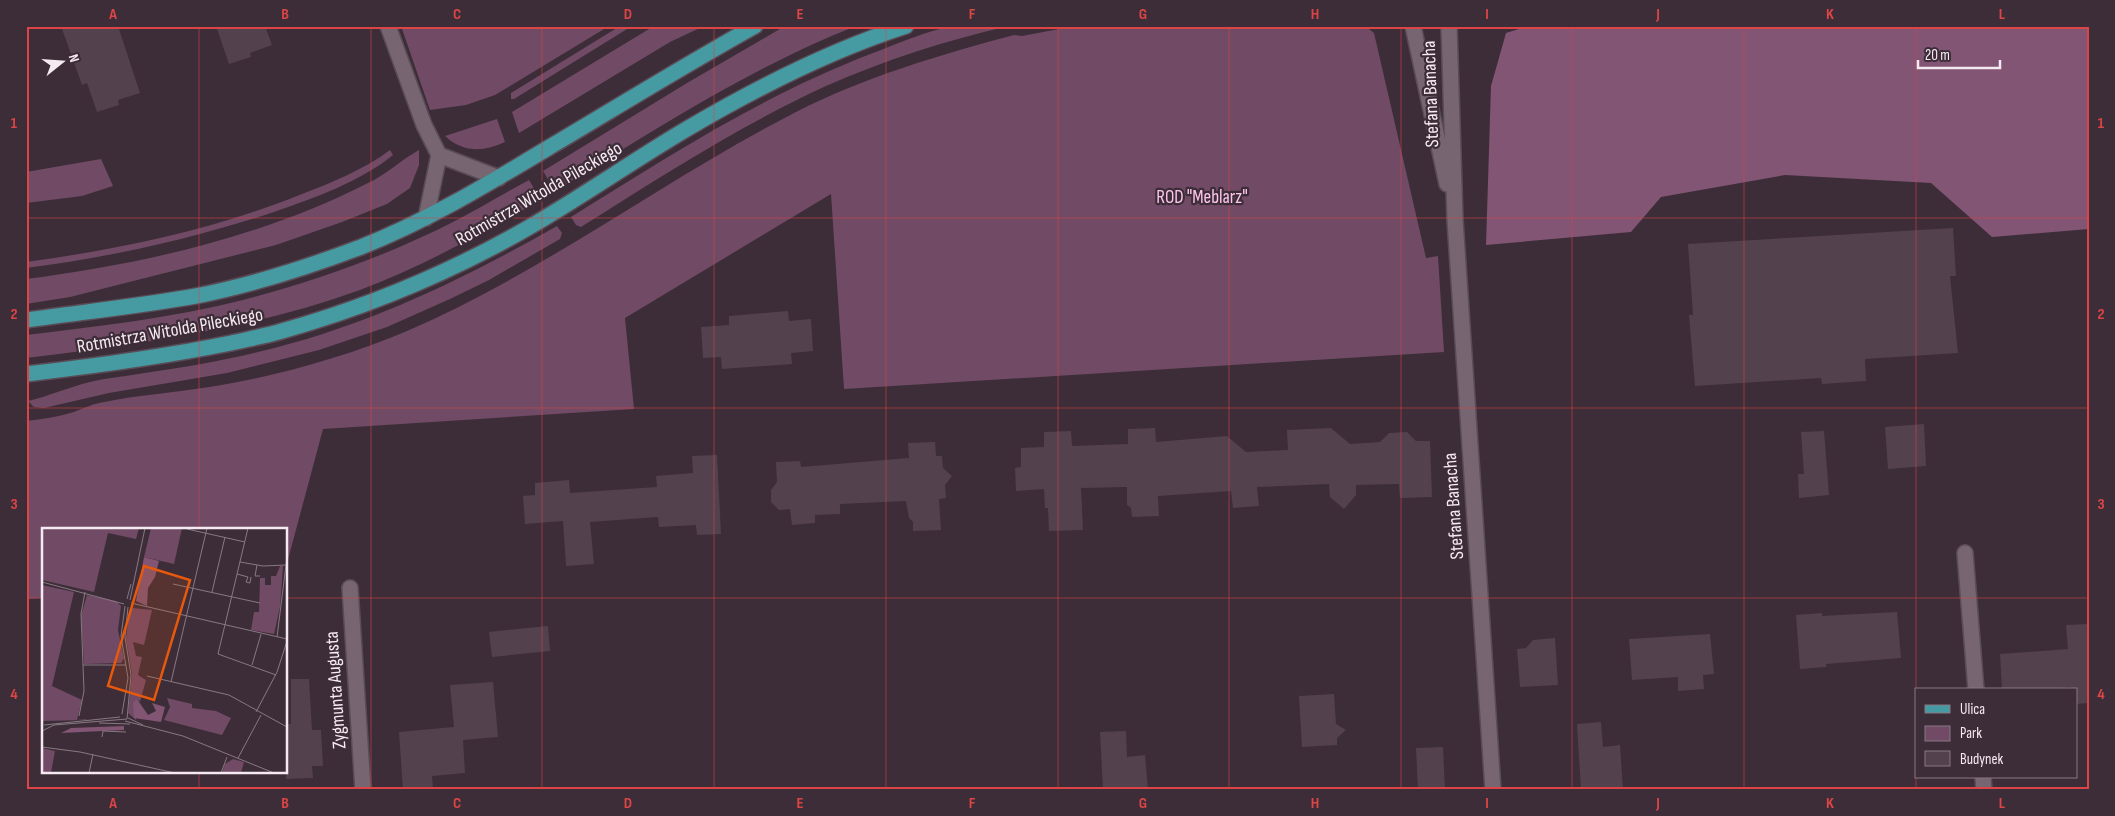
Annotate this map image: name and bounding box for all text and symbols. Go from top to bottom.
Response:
text: A [108,5,117,24]
text: B [281,5,289,24]
text: C [453,5,461,24]
text: D [624,5,632,24]
text: E [797,5,804,24]
text: F [969,5,976,24]
text: G [1139,5,1147,24]
text: H [1311,5,1319,24]
text: I [1485,5,1489,24]
text: J [1655,5,1660,24]
text: K [1826,5,1834,24]
text: L [1999,5,2006,24]
north arrow [38,38,88,88]
scale bar [1918,38,2000,70]
street label: Stefana Banacha [1418,40,1444,148]
text: 20 m [1925,46,1950,65]
text: N [65,52,83,64]
text: 1 [11,114,18,133]
text: 1 [2098,114,2105,133]
street label: Rotmistrza Witolda Pileckiego [452,137,626,251]
park label: ROD "Meblarz" [1156,186,1248,209]
street label: Rotmistrza Witolda Pileckiego [75,303,265,359]
text: 2 [10,305,18,324]
text: 2 [2097,305,2105,324]
street label: Stefana Banacha [1439,452,1469,560]
text: 3 [10,495,18,514]
text: 3 [2097,495,2105,514]
inset map [42,528,288,774]
street label: Zygmunta Augusta [320,630,352,750]
text: 4 [10,685,18,704]
text: 4 [2097,685,2105,704]
legend [1915,688,2078,778]
text: Ulica [1960,700,1985,719]
text: Park [1960,724,1982,743]
text: Budynek [1960,750,2003,769]
text: A [108,794,117,813]
text: B [281,794,289,813]
text: C [453,794,461,813]
text: D [624,794,632,813]
text: E [797,794,804,813]
text: F [969,794,976,813]
text: G [1139,794,1147,813]
text: H [1311,794,1319,813]
text: I [1485,794,1489,813]
text: J [1655,794,1660,813]
text: K [1826,794,1834,813]
text: L [1999,794,2006,813]

